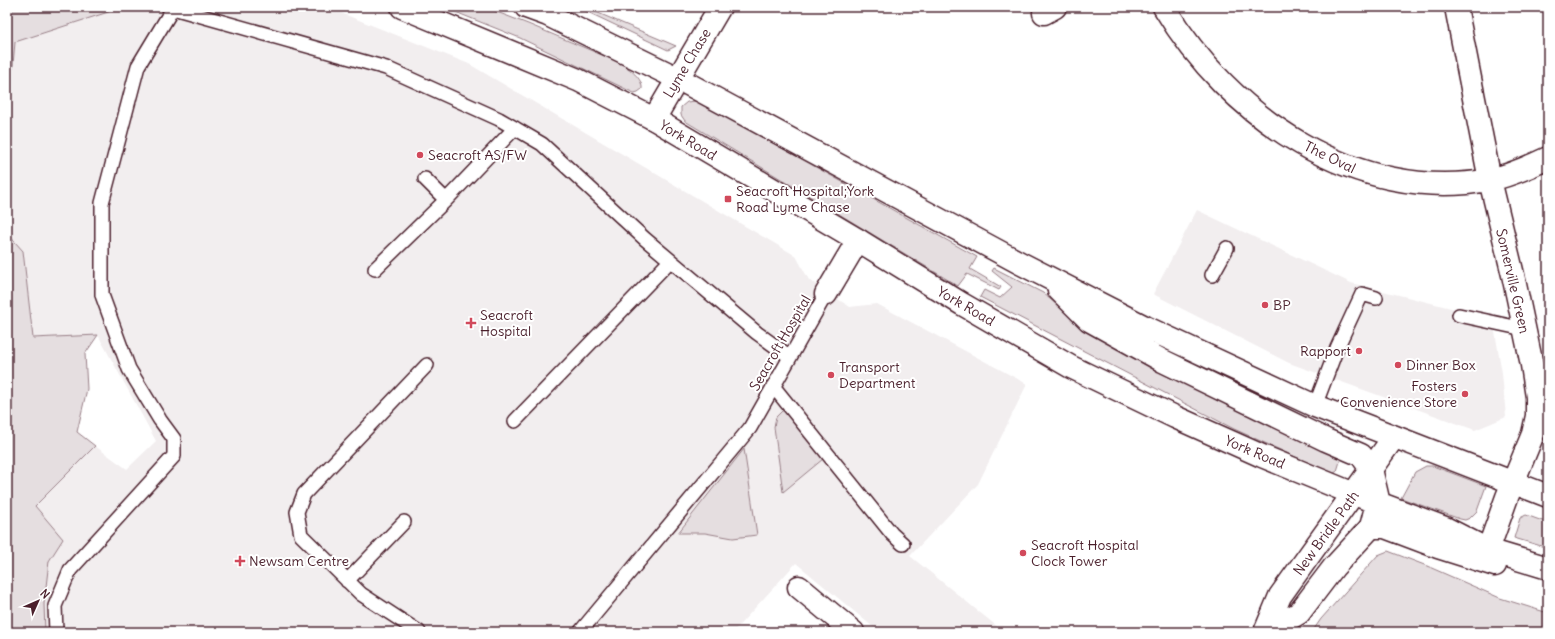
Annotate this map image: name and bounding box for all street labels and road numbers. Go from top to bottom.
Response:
street label: Lyme Chase [659,25,715,101]
street label: York Road [656,116,720,164]
street label: The Oval [1301,137,1359,177]
street label: Somerville Green [1492,227,1534,335]
street label: York Road [934,282,998,330]
street label: Seacroft Hospital [745,292,815,394]
street label: York Road [1222,431,1288,473]
street label: New Bridle Path [1289,487,1363,579]

